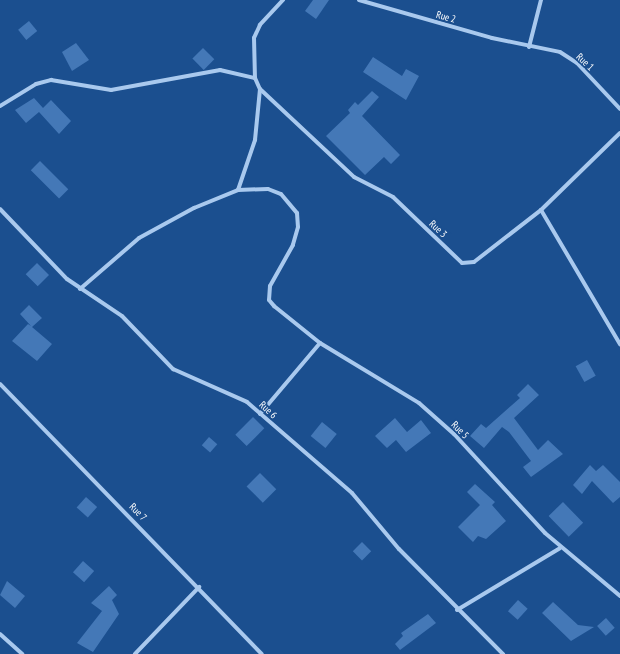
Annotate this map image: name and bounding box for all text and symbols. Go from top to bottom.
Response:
street label: Rue 2 [435,8,457,26]
street label: Rue 1 [574,51,596,73]
street label: Rue 3 [427,218,449,240]
street label: Rue 6 [257,399,279,421]
street label: Rue 5 [449,419,471,441]
street label: Rue 7 [127,501,149,523]

